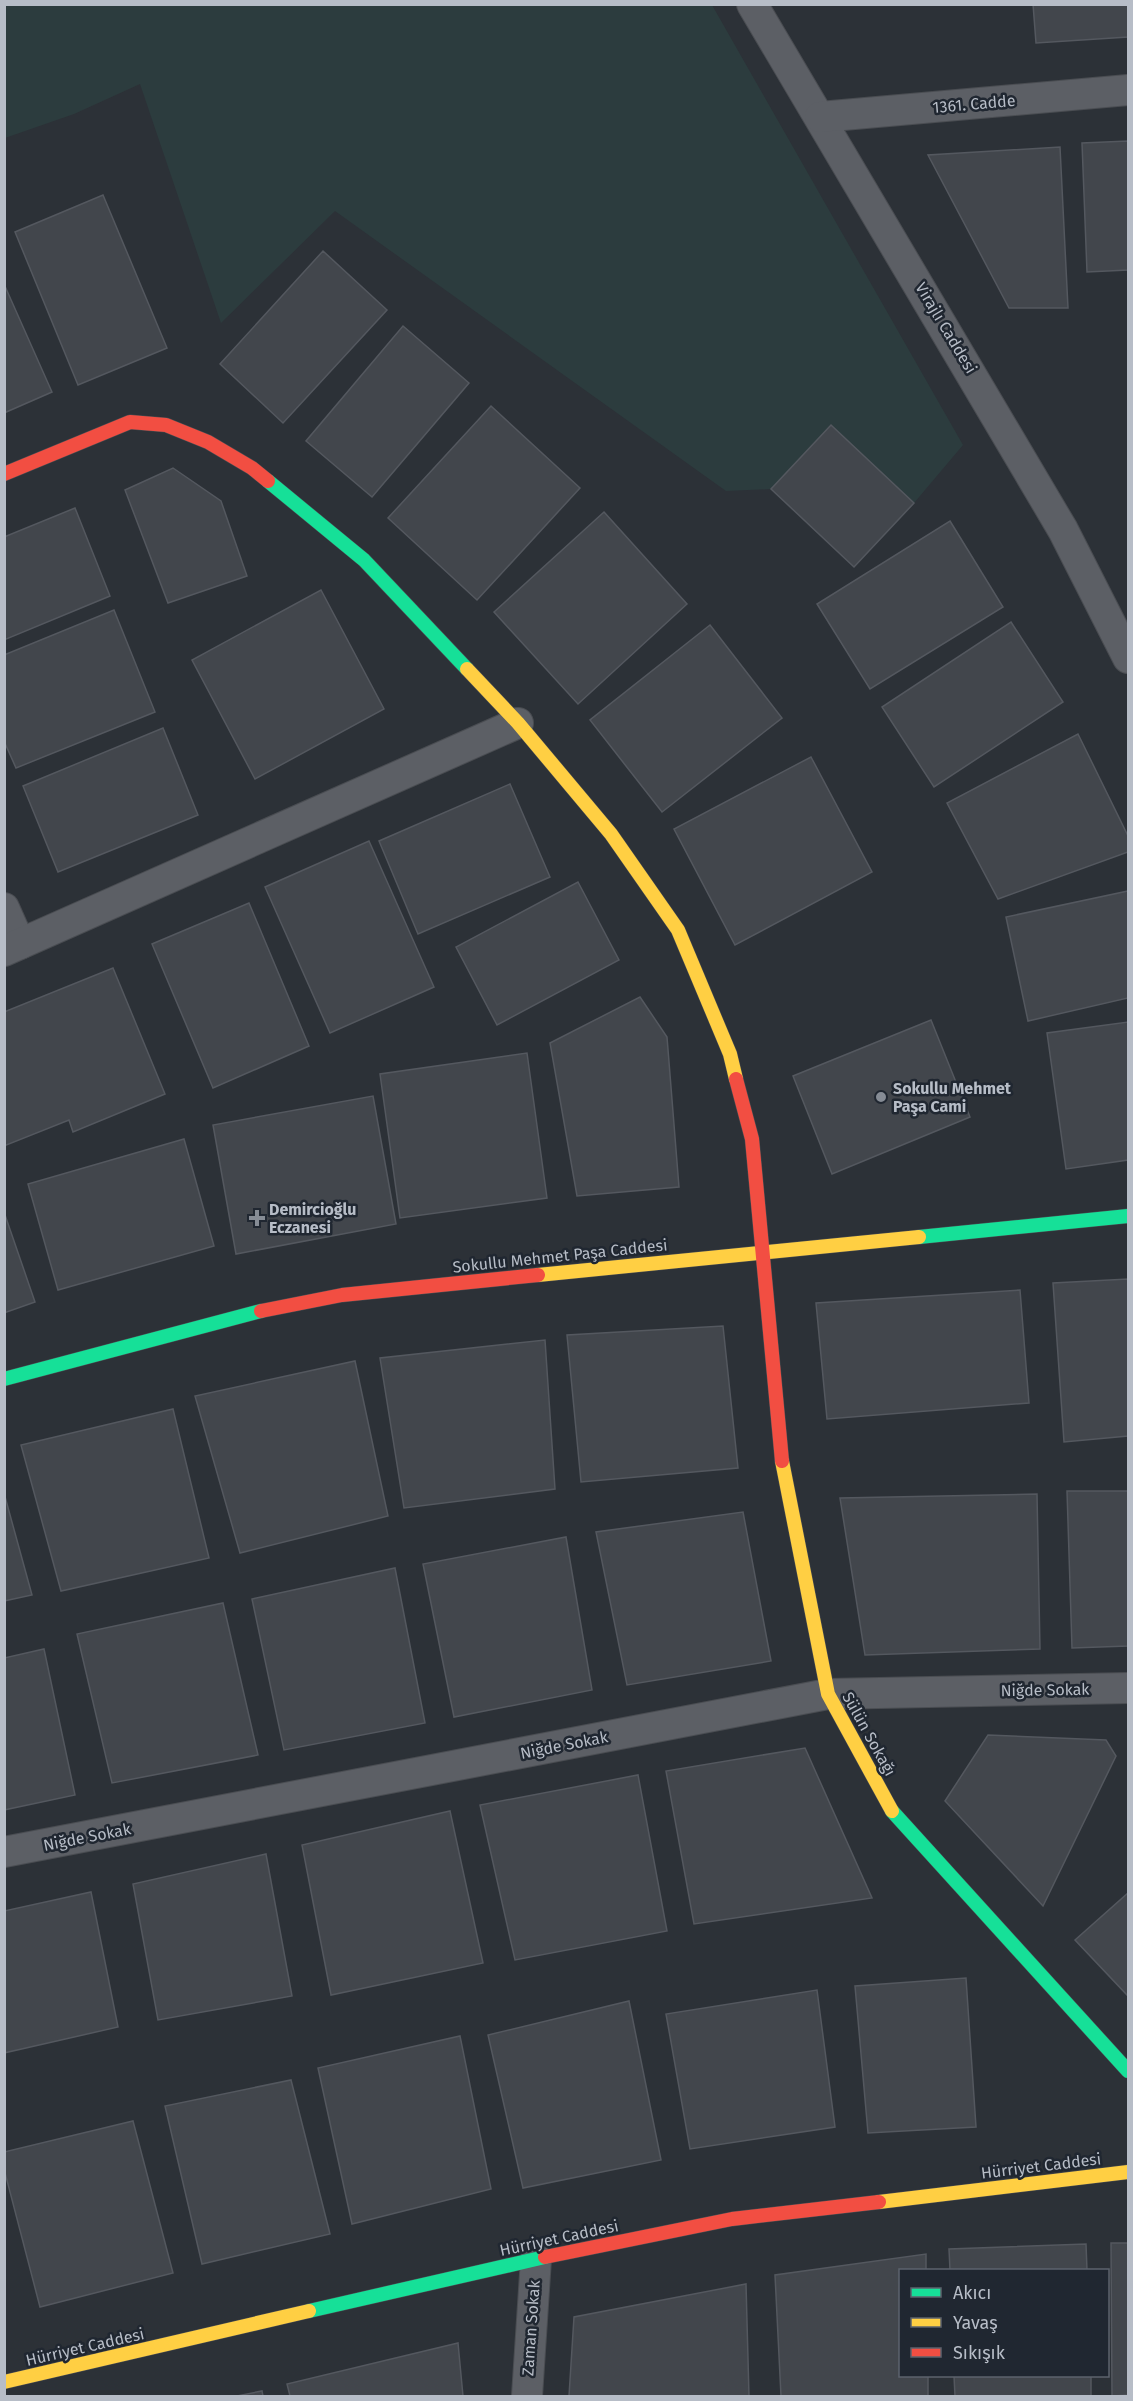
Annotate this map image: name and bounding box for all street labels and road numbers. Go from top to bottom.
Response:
street label: 1361. Cadde [932,91,1016,117]
street label: Virajlı Caddesi [911,279,981,377]
street label: Sokullu Mehmet Paşa Caddesi [452,1235,668,1278]
street label: Niğde Sokak [1000,1680,1090,1700]
street label: Sülün Sokağı [838,1689,900,1779]
street label: Niğde Sokak [519,1727,610,1763]
street label: Niğde Sokak [42,1819,133,1855]
street label: Hürriyet Caddesi [980,2149,1102,2183]
street label: Hürriyet Caddesi [498,2216,620,2260]
street label: Zaman Sokak [518,2279,544,2376]
street label: Hürriyet Caddesi [24,2324,146,2370]

